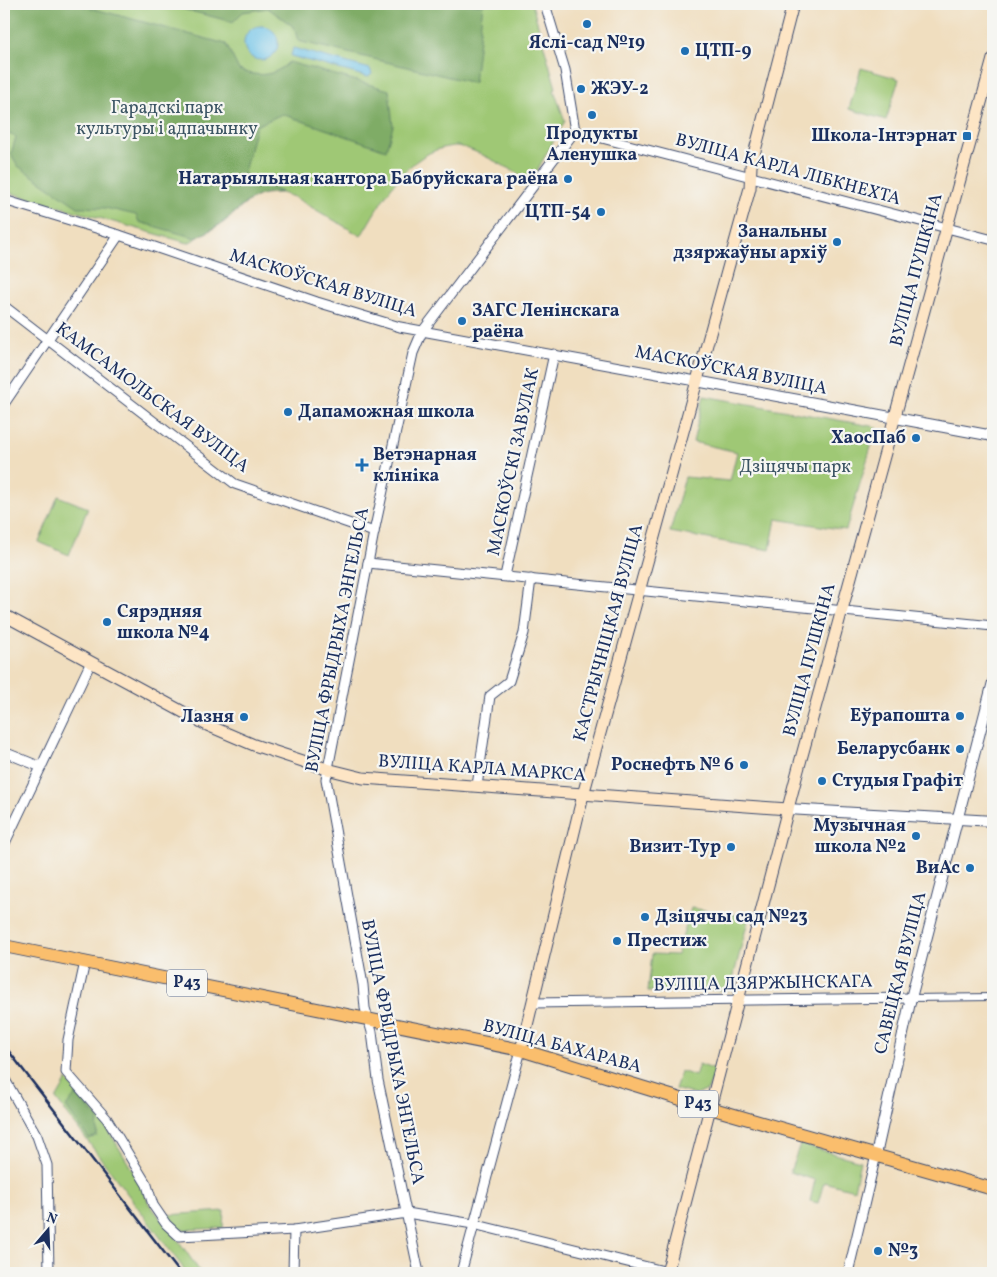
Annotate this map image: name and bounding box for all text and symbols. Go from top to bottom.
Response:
marker: Яслі-сад №19 [581,18,593,30]
place label: Яслі-сад №19 [529,31,645,56]
place label: ЦТП-9 [695,39,752,64]
marker: ЦТП-9 [679,45,691,57]
place label: ЖЭУ-2 [591,77,649,102]
marker: ЖЭУ-2 [575,83,587,95]
park label: Гарадскі парк культуры і адпачынку [76,96,258,142]
marker: Продукты Аленушка [586,109,598,121]
place label: Продукты Аленушка [546,122,638,168]
place label: Школа-Інтэрнат [811,124,957,149]
street label: ВУЛІЦА КАРЛА ЛІБКНЕХТА [673,128,904,212]
marker: Школа-Інтэрнат [961,130,973,142]
place label: Натарыяльная кантора Бабруйскага раёна [178,167,558,192]
marker: Натарыяльная кантора Бабруйскага раёна [562,173,574,185]
street label: ВУЛІЦА ПУШКІНА [884,190,950,350]
place label: ЦТП-54 [525,200,591,225]
marker: ЦТП-54 [595,206,607,218]
place label: Занальны дзяржаўны архіў [673,220,827,266]
marker: Занальны дзяржаўны архіў [831,236,843,248]
street label: МАСКОЎСКАЯ ВУЛІЦА [226,244,420,325]
place label: ЗАГС Ленінскага раёна [472,299,620,345]
marker: ЗАГС Ленінскага раёна [456,315,468,327]
street label: КАМСАМОЛЬСКАЯ ВУЛІЦА [50,317,254,479]
street label: МАСКОЎСКАЯ ВУЛІЦА [633,340,829,402]
street label: МАСКОЎСКІ ЗАВУЛАК [482,366,546,558]
place label: Дапаможная школа [298,400,475,425]
marker: Дапаможная школа [282,406,294,418]
place label: ХаосПаб [831,426,906,451]
marker: ХаосПаб [910,432,922,444]
place label: Ветэнарная клініка [373,443,477,489]
park label: Дзіцячы парк [739,455,851,480]
marker: Ветэнарная клініка [355,458,369,472]
street label: ВУЛІЦА ФРЫДРЫХА ЭНГЕЛЬСА [300,505,376,775]
street label: КАСТРЫЧНІЦКАЯ ВУЛІЦА [568,521,650,745]
street label: ВУЛІЦА ПУШКІНА [777,580,843,740]
place label: Сярэдняя школа №4 [117,600,210,646]
marker: Сярэдняя школа №4 [101,616,113,628]
place label: Еўрапошта [850,704,950,729]
place label: Лазня [181,705,234,730]
marker: Еўрапошта [954,710,966,722]
marker: Лазня [238,711,250,723]
place label: Беларусбанк [837,737,950,762]
marker: Беларусбанк [954,743,966,755]
street label: ВУЛІЦА КАРЛА МАРКСА [377,749,587,789]
place label: Роснефть № 6 [611,753,734,778]
marker: Роснефть № 6 [738,759,750,771]
place label: Студыя Графіт [832,769,963,794]
marker: Студыя Графіт [816,775,828,787]
place label: Музычная школа №2 [813,814,906,860]
marker: Музычная школа №2 [910,830,922,842]
place label: Визит-Тур [629,835,721,860]
marker: Визит-Тур [725,841,737,853]
place label: ВиАс [916,856,960,881]
marker: ВиАс [964,862,976,874]
street label: САВЕЦКАЯ ВУЛІЦА [869,889,933,1057]
place label: Дзіцячы сад №23 [655,905,808,930]
marker: Дзіцячы сад №23 [639,911,651,923]
street label: ВУЛІЦА ФРЫДРЫХА ЭНГЕЛЬСА [354,917,430,1187]
place label: Престиж [627,929,707,954]
marker: Престиж [611,935,623,947]
road number: Р43 [167,970,207,996]
street label: ВУЛІЦА ДЗЯРЖЫНСКАГА [653,970,873,998]
street label: ВУЛІЦА БАХАРАВА [480,1014,644,1080]
road number: Р43 [678,1090,718,1118]
north arrow [22,1204,72,1254]
text: N [44,1208,60,1230]
place label: №3 [888,1239,918,1264]
marker: №3 [872,1245,884,1257]

